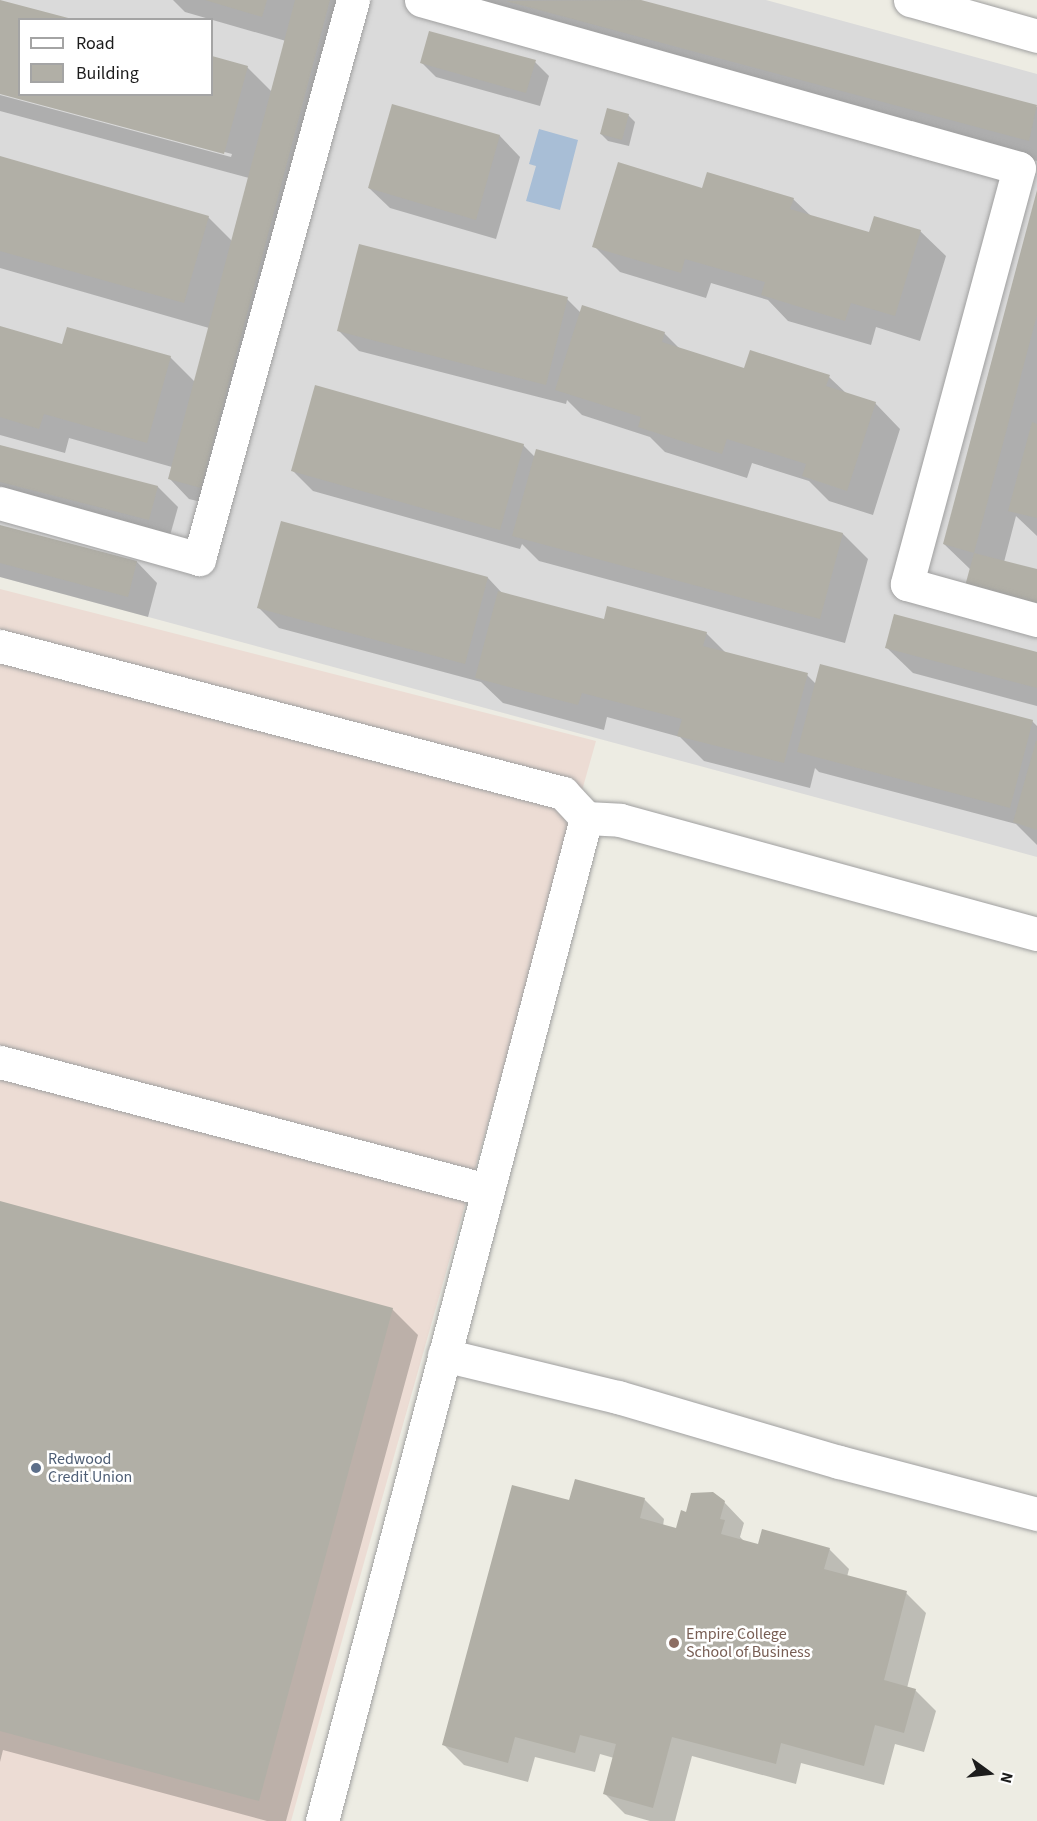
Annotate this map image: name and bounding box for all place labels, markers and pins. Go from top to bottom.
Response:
place label: Redwood Credit Union [48,1449,132,1487]
marker: Redwood Credit Union [29,1461,43,1475]
place label: Empire College School of Business [686,1624,811,1662]
marker: Empire College School of Business [667,1636,681,1650]

